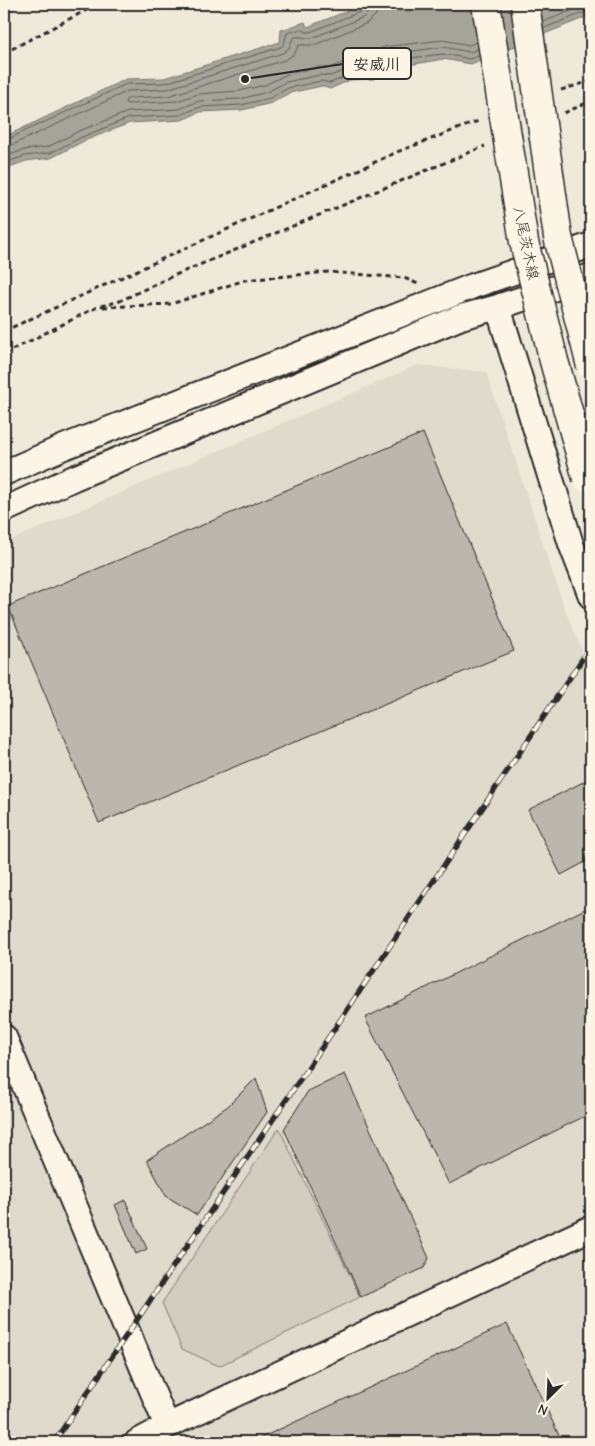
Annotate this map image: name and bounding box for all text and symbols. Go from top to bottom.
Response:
callout: 安威川 [343,48,411,79]
text: 安威川 [353,56,401,74]
street label: 八尾茨木線 [509,204,543,282]
north arrow [522,1374,572,1424]
text: N [535,1400,551,1419]

